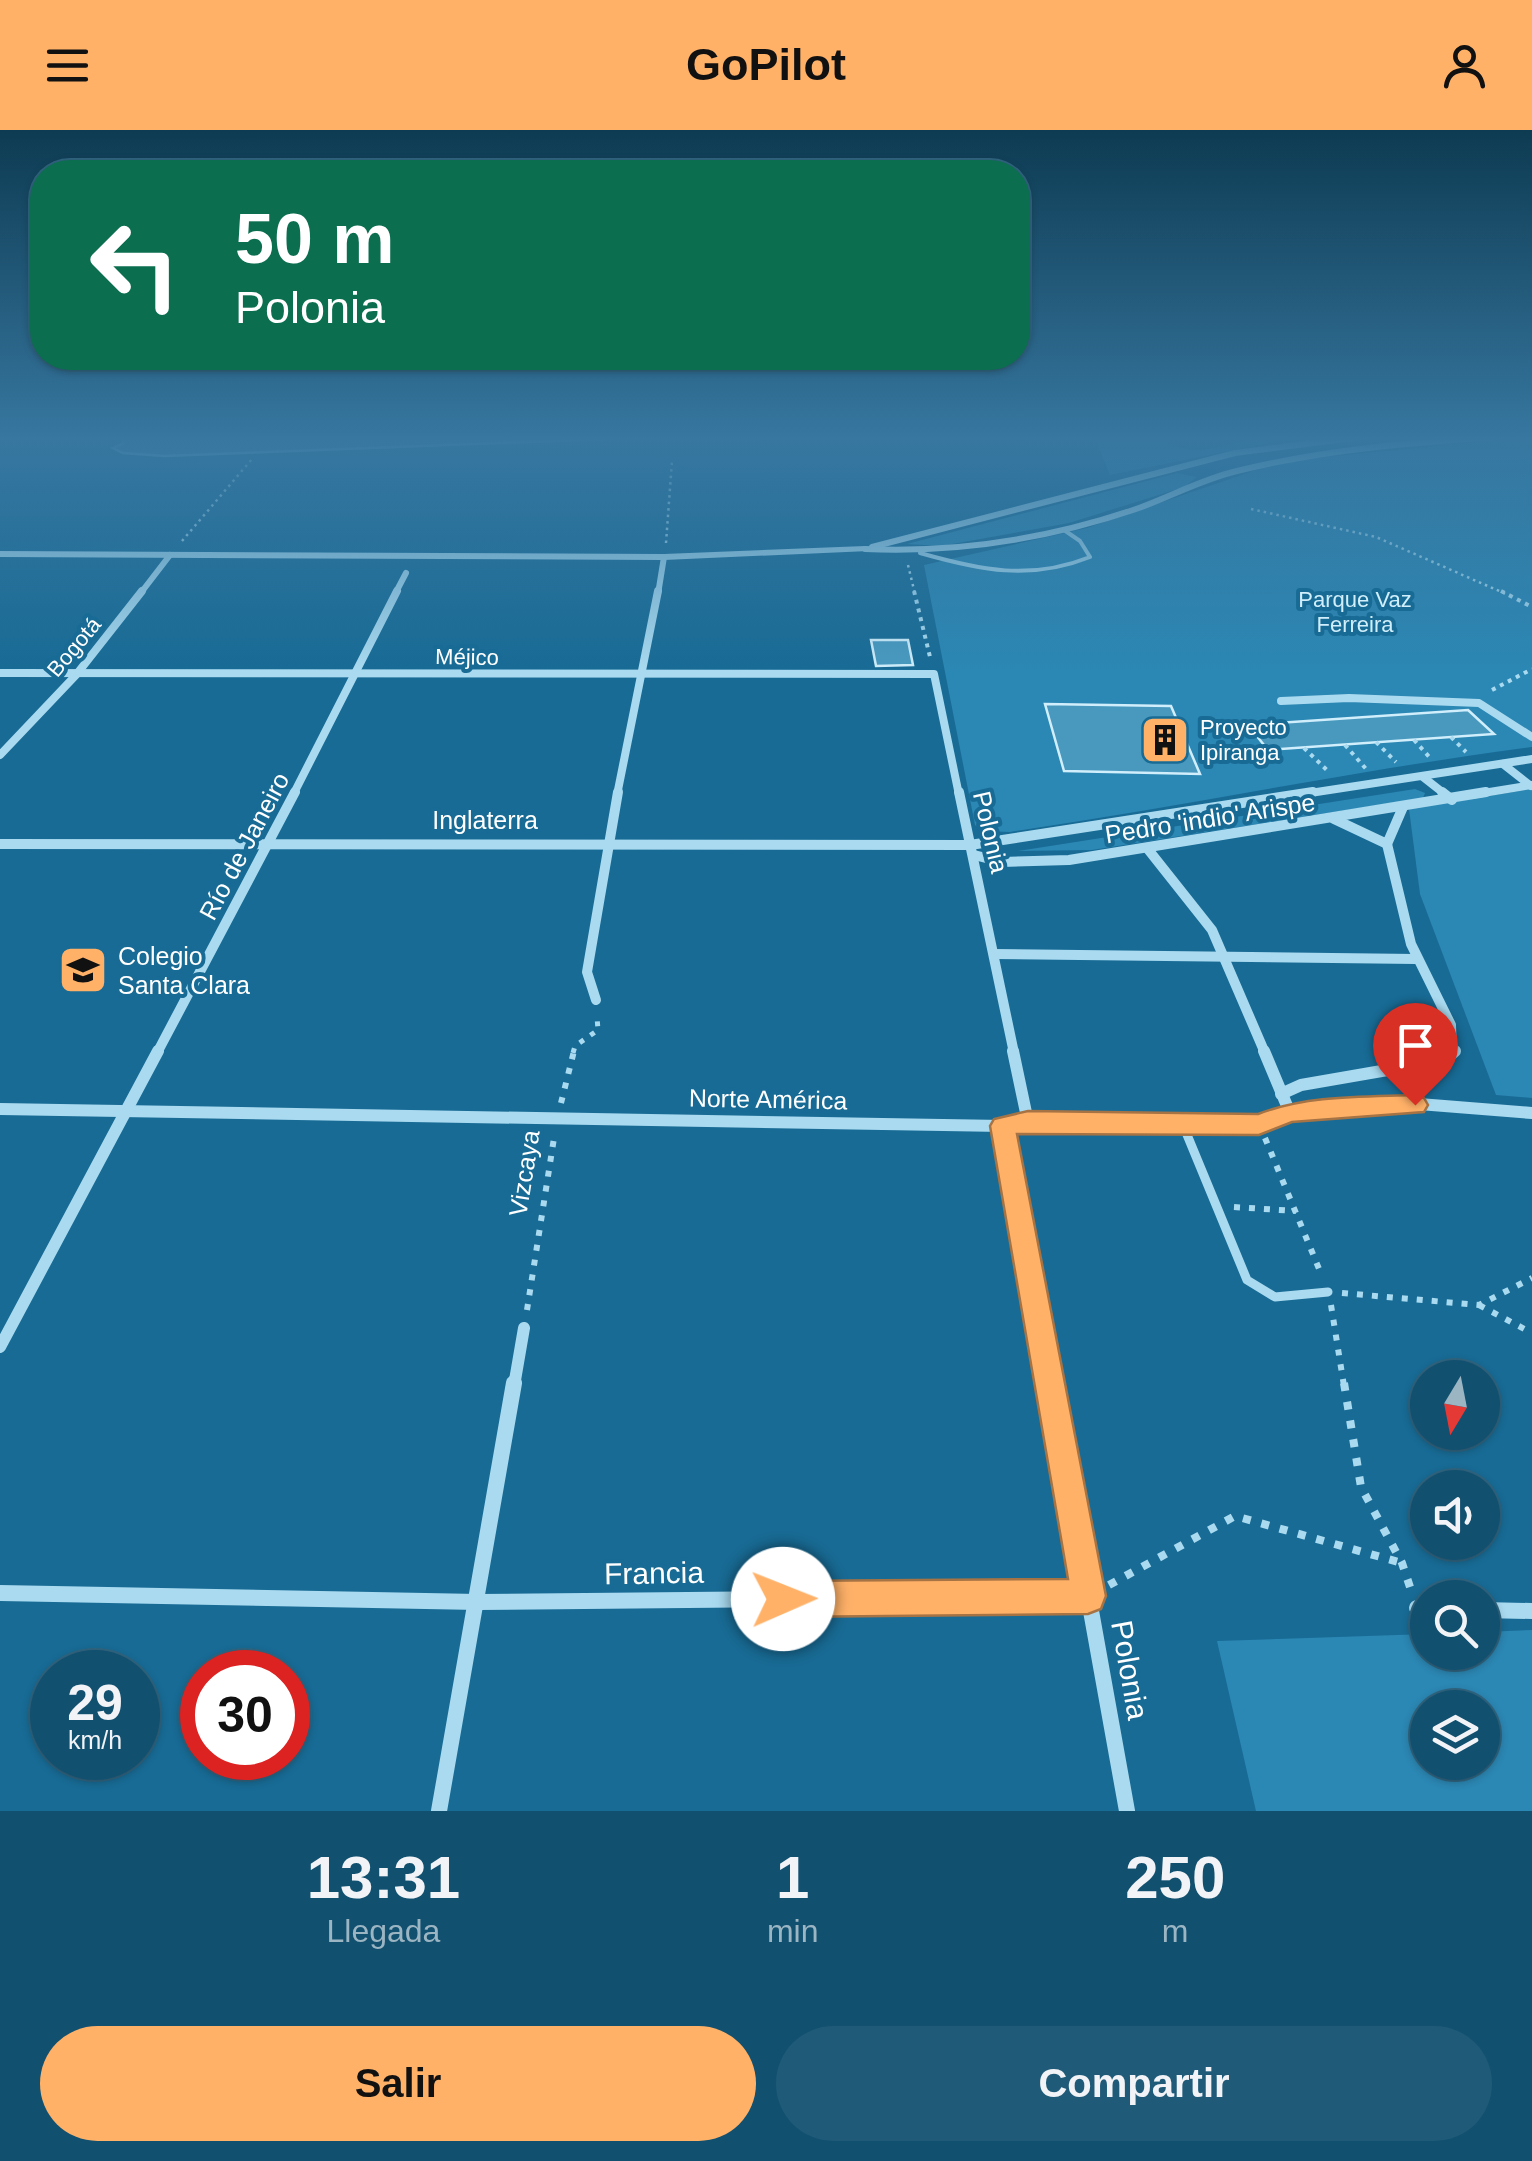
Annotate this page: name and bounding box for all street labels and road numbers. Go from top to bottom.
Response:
street label: Bogotá [42,612,106,682]
street label: Méjico [435,644,499,670]
street label: Río de Janeiro [193,768,295,924]
street label: Polonia [968,788,1014,876]
street label: Pedro 'indio' Arispe [1103,788,1317,848]
street label: Inglaterra [432,806,538,834]
street label: Norte América [689,1084,848,1114]
street label: Vizcaya [503,1128,545,1218]
street label: Francia [604,1556,705,1590]
street label: Polonia [1105,1618,1155,1722]

